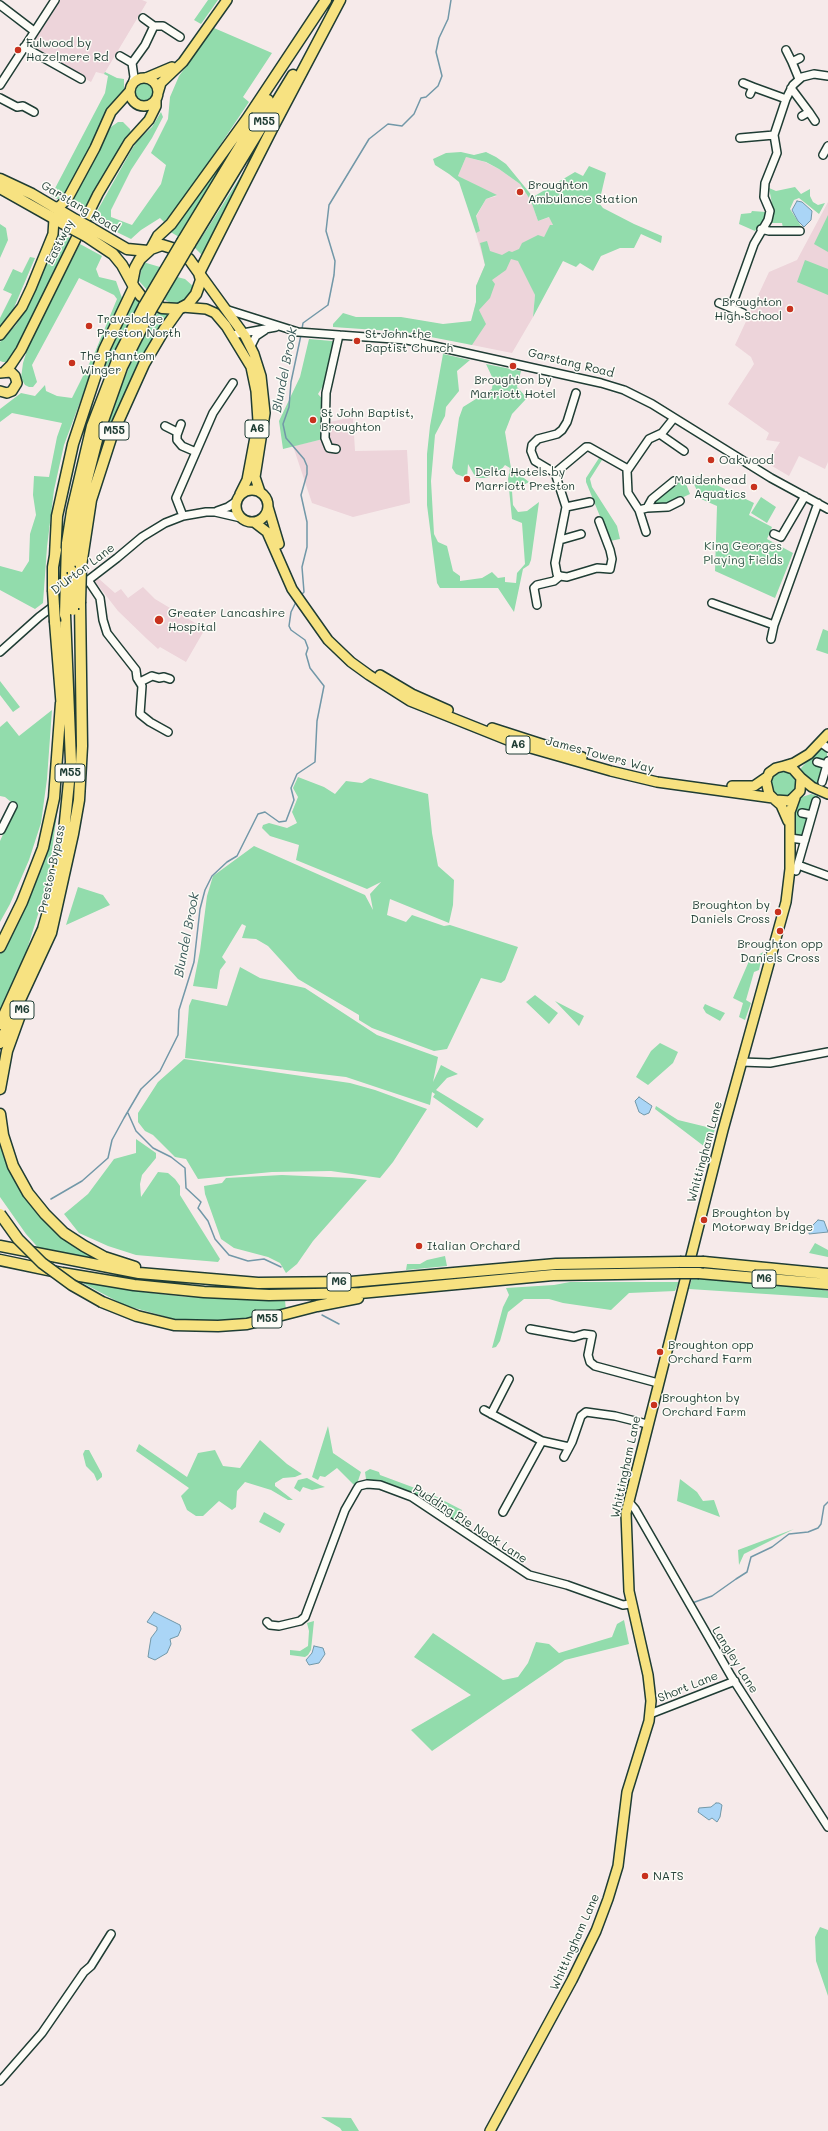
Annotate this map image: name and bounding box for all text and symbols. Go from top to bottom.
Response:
place label: Fulwood by Hazelmere Rd [26,36,109,64]
marker: Fulwood by Hazelmere Rd [13,45,23,55]
road number: M55 [249,113,279,131]
street label: Garstang Road [38,178,122,236]
place label: Broughton Ambulance Station [528,178,638,206]
marker: Broughton Ambulance Station [515,187,525,197]
street label: Eastway [43,217,77,267]
place label: Broughton High School [714,295,782,323]
marker: Broughton High School [785,304,795,314]
place label: Travelodge Preston North [97,312,181,340]
marker: Travelodge Preston North [84,321,94,331]
water label: Blundel Brook [269,326,301,414]
place label: St John the Baptist Church [365,327,453,355]
marker: St John the Baptist Church [352,336,362,346]
street label: Garstang Road [526,345,616,381]
place label: The Phantom Winger [80,349,155,377]
marker: The Phantom Winger [67,358,77,368]
marker: Broughton by Marriott Hotel [508,361,518,371]
place label: Broughton by Marriott Hotel [470,373,556,401]
place label: St John Baptist, Broughton [321,406,414,434]
marker: St John Baptist, Broughton [308,415,318,425]
road number: A6 [245,420,269,438]
road number: M55 [99,422,129,440]
place label: Oakwood [719,453,774,467]
marker: Oakwood [706,455,716,465]
place label: Delta Hotels by Marriott Preston [475,465,575,493]
place label: Maidenhead Aquatics [674,473,746,501]
marker: Delta Hotels by Marriott Preston [462,474,472,484]
marker: Maidenhead Aquatics [749,482,759,492]
park label: King Georges Playing Fields [703,539,783,567]
street label: D'Urton Lane [48,540,118,598]
place label: Greater Lancashire Hospital [168,606,285,634]
marker: Greater Lancashire Hospital [153,614,165,626]
street label: James Towers Way [544,734,656,776]
road number: A6 [506,736,530,754]
road number: M55 [55,764,85,782]
street label: Preston Bypass [36,824,68,914]
water label: Blundel Brook [171,891,203,979]
place label: Broughton by Daniels Cross [690,898,770,926]
marker: Broughton by Daniels Cross [773,907,783,917]
marker: Broughton opp Daniels Cross [775,926,785,936]
place label: Broughton opp Daniels Cross [737,937,823,965]
road number: M6 [10,1001,34,1019]
street label: Whittingham Lane [685,1100,725,1204]
place label: Broughton by Motorway Bridge [712,1206,813,1234]
marker: Broughton by Motorway Bridge [699,1215,709,1225]
place label: Italian Orchard [427,1239,520,1253]
marker: Italian Orchard [414,1241,424,1251]
road number: M6 [752,1270,776,1288]
road number: M6 [327,1273,351,1291]
road number: M55 [252,1310,282,1328]
place label: Broughton opp Orchard Farm [668,1338,754,1366]
marker: Broughton opp Orchard Farm [655,1347,665,1357]
place label: Broughton by Orchard Farm [662,1391,746,1419]
marker: Broughton by Orchard Farm [649,1400,659,1410]
street label: Whittingham Lane [608,1414,644,1520]
street label: Pudding Pie Nook Lane [410,1482,530,1566]
street label: Langley Lane [709,1624,761,1696]
street label: Short Lane [656,1668,720,1706]
place label: NATS [653,1869,684,1883]
marker: NATS [640,1871,650,1881]
street label: Whittingham Lane [547,1891,603,1993]

